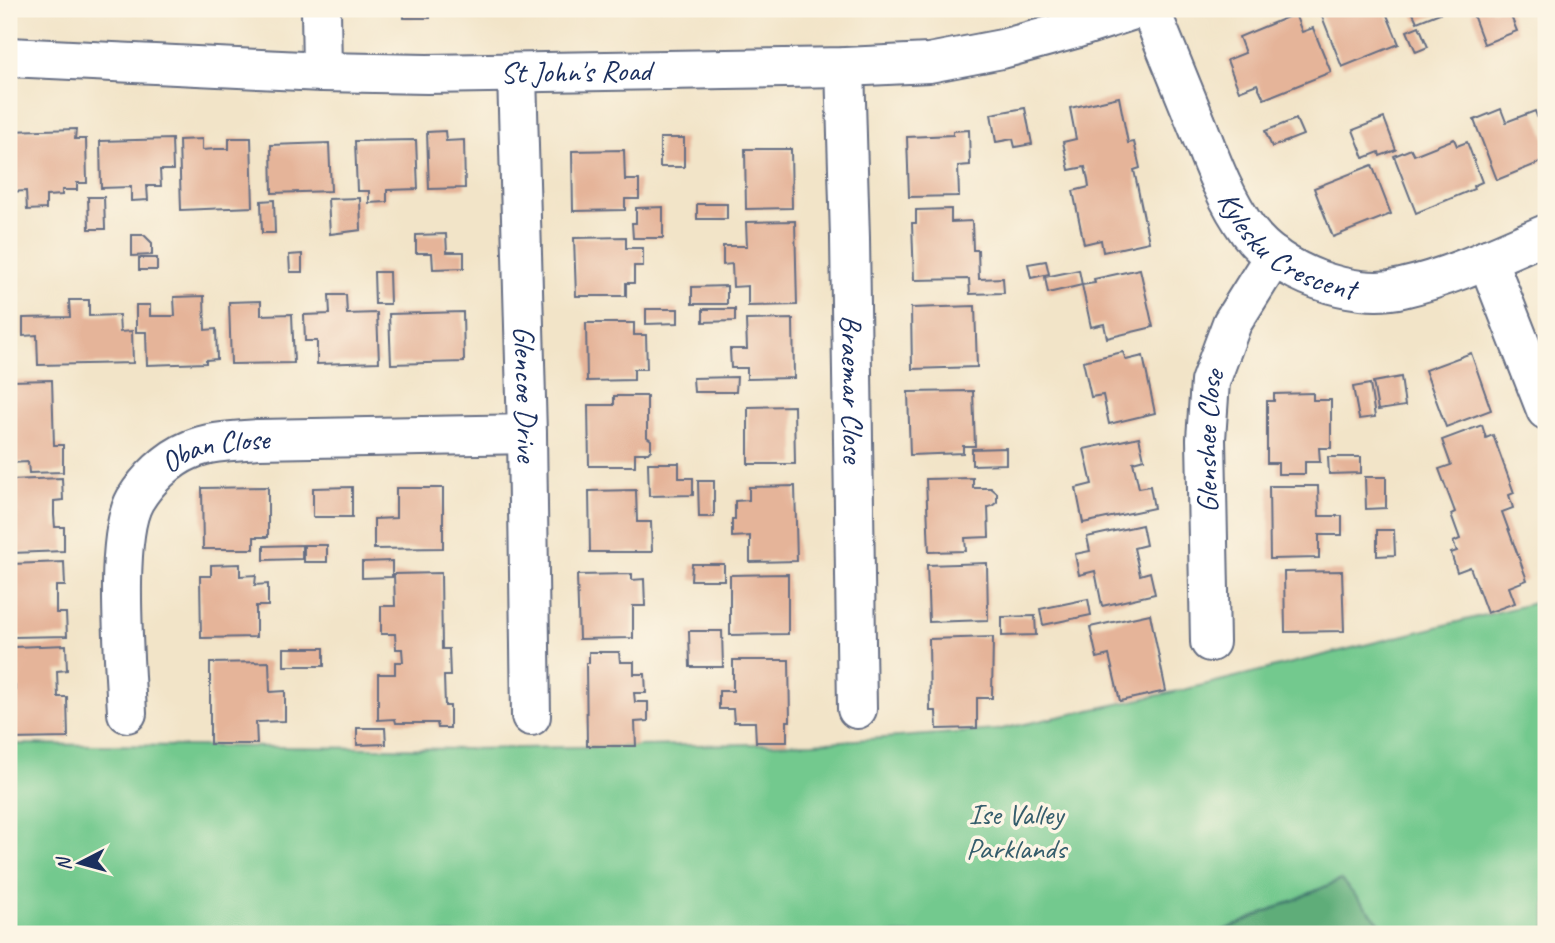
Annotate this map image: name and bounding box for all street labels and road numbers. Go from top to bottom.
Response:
street label: St John's Road [500,51,655,92]
street label: Kylesku Crescent [1209,185,1362,309]
street label: Braemar Close [832,315,872,465]
street label: Glencoe Drive [505,325,546,464]
street label: Glenshee Close [1187,361,1233,513]
street label: Oban Close [152,420,272,481]

